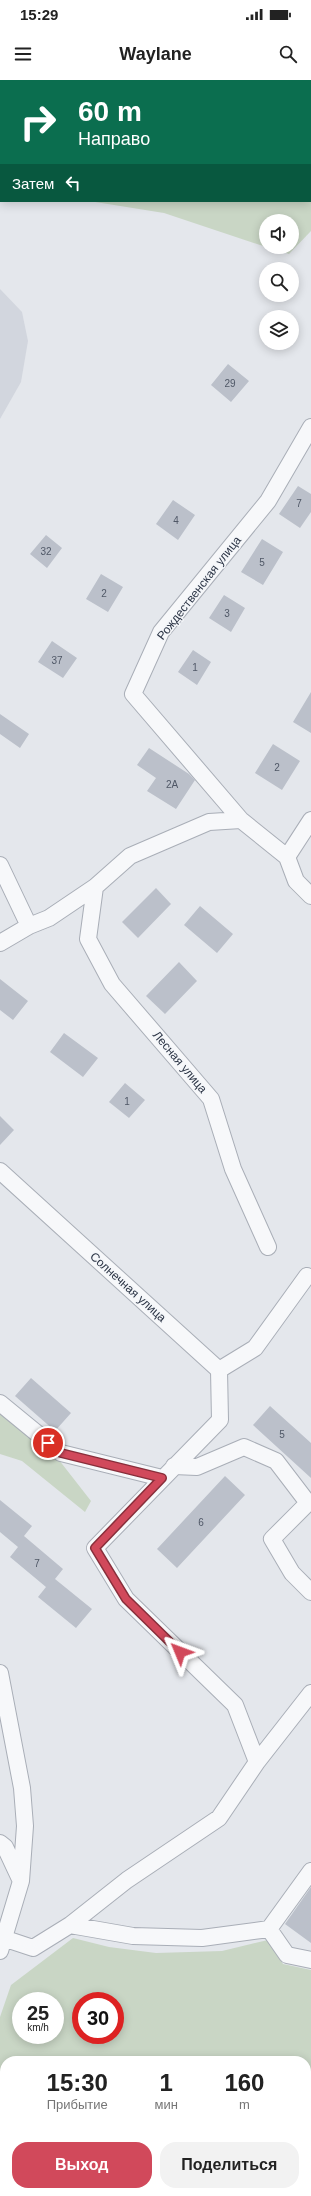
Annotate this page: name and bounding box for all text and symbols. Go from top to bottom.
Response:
text: 15:29 [20,6,58,23]
icon: menu [12,43,34,65]
icon: search [277,43,299,65]
text: Waylane [119,44,192,64]
icon: right [12,96,64,148]
text: 60 m [78,96,142,127]
text: Направо [78,129,150,149]
icon: left [62,172,84,194]
text: Затем [12,175,54,192]
map controls [259,214,299,350]
button: sound [259,214,299,254]
button: search [259,262,299,302]
button: layers [259,310,299,350]
house number: 29 [224,378,236,389]
house number: 7 [296,498,302,509]
house number: 4 [173,515,179,526]
street label: Рождественская улица [154,533,244,643]
house number: 32 [40,546,52,557]
house number: 5 [259,557,265,568]
house number: 2 [101,588,107,599]
house number: 3 [224,608,230,619]
house number: 37 [51,655,63,666]
house number: 1 [192,662,198,673]
house number: 2 [274,762,280,773]
house number: 2А [166,779,178,790]
street label: Лесная улица [150,1028,210,1096]
house number: 1 [124,1096,130,1107]
street label: Солнечная улица [87,1249,169,1325]
pin [31,1426,65,1460]
house number: 5 [279,1429,285,1440]
icon: arrive [37,1432,59,1454]
house number: 6 [198,1517,204,1528]
house number: 7 [34,1558,40,1569]
position arrow [159,1631,201,1673]
speed limit sign: 30 [72,1992,124,2044]
text: 25 [27,2002,49,2024]
text: km/h [27,2022,49,2033]
text: 15:30 [47,2069,108,2096]
text: 1 [159,2069,173,2096]
text: 160 [224,2069,264,2096]
text: Прибытие [47,2097,108,2112]
text: мин [154,2097,178,2112]
text: m [239,2097,250,2112]
button: Выход [12,2142,152,2188]
button: Поделиться [160,2142,299,2188]

